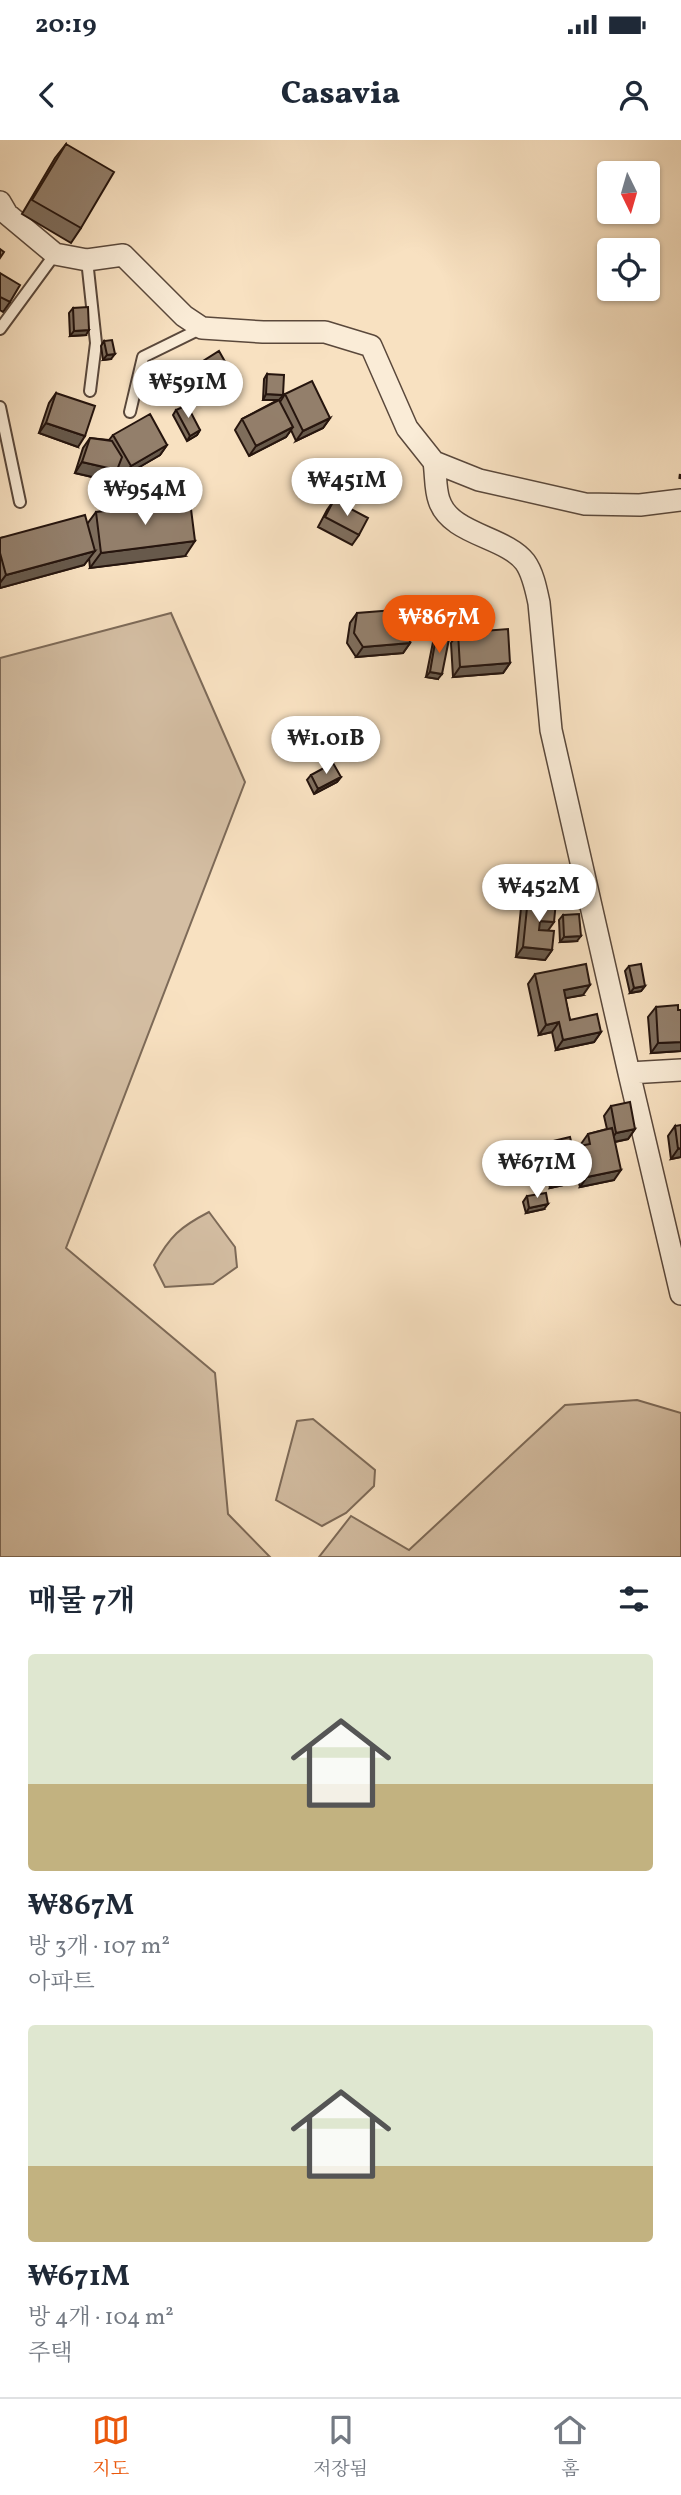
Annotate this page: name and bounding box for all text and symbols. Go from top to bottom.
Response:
text: 20:19 [35,7,97,43]
text: Casavia [281,73,400,117]
icon: back [28,76,66,114]
icon: person [615,76,653,114]
north arrow [597,161,660,224]
map controls [597,161,660,301]
button: locate [597,238,660,301]
pin: ₩591M [139,360,237,420]
text: ₩591M [149,367,227,399]
pin: ₩451M [298,458,396,518]
text: ₩451M [308,465,387,497]
pin: ₩954M [96,468,194,527]
text: ₩954M [104,474,186,506]
pin: ₩867M [390,596,488,655]
text: ₩867M [398,602,480,634]
pin: ₩1.01B [269,716,383,776]
text: ₩1.01B [287,723,365,755]
pin: ₩452M [490,864,588,924]
text: ₩452M [498,871,580,903]
pin: ₩671M [488,1140,586,1200]
text: ₩671M [498,1147,576,1179]
icon: filters [615,1580,653,1618]
text: 매물 7개 [28,1581,135,1623]
icon: home [278,1700,404,1826]
text: ₩867M [28,1885,134,1927]
text: 방 3개 · 107 m² [28,1931,170,1963]
text: 아파트 [28,1967,95,1999]
icon: home [278,2071,404,2197]
text: ₩671M [28,2256,130,2298]
text: 방 4개 · 104 m² [28,2302,174,2334]
text: 주택 [28,2338,72,2370]
tab: 지도 [92,2411,130,2483]
tab: 저장됨 [313,2411,368,2483]
tab: 홈 [551,2411,589,2483]

